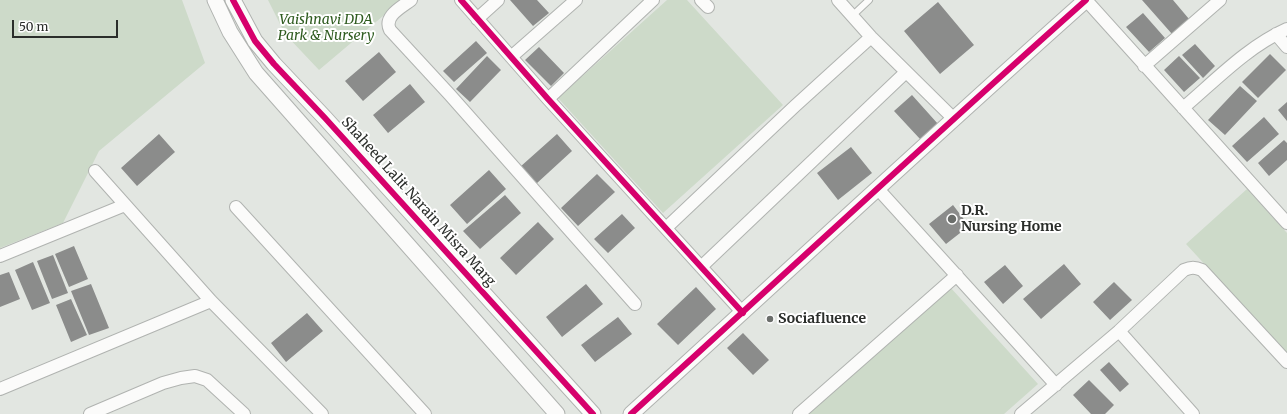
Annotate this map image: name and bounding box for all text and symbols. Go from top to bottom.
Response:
scale bar [14,12,120,38]
park label: Vaishnavi DDA Park & Nursery [278,12,374,44]
text: 50 m [19,19,48,34]
street label: Shaheed Lalit Narain Misra Marg [337,114,499,290]
place label: D.R. Nursing Home [961,203,1062,236]
marker: D.R. Nursing Home [946,213,958,225]
place label: Sociafluence [778,311,866,327]
marker: Sociafluence [765,314,775,324]

